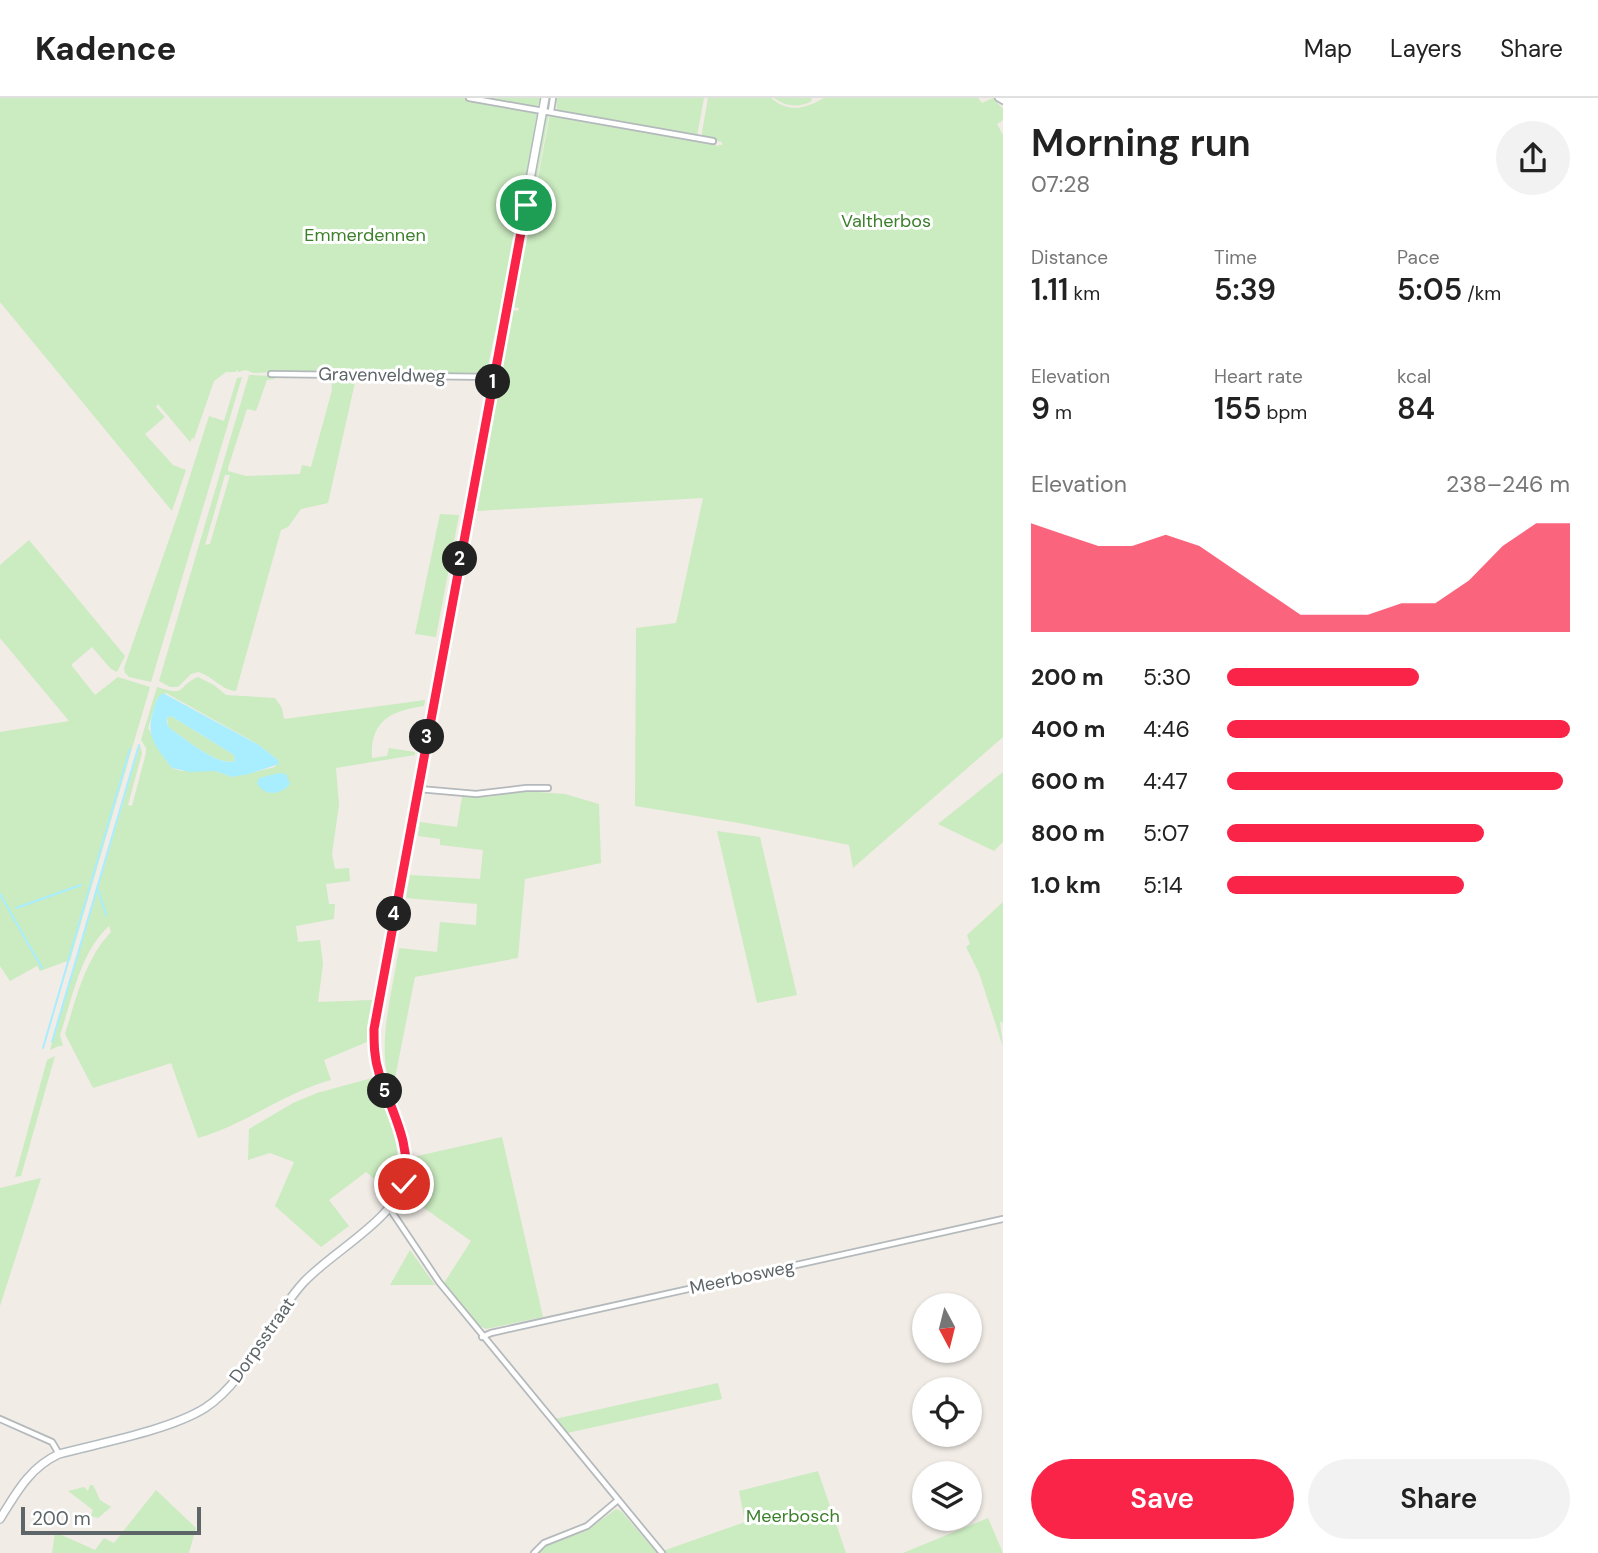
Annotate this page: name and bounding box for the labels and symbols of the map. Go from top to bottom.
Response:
pin [496,175,556,235]
park label: Valtherbos [841,209,931,233]
park label: Emmerdennen [304,223,426,247]
street label: Gravenveldweg [318,362,446,388]
pin: 1 [476,364,510,400]
pin: 2 [442,542,477,576]
pin: 3 [410,720,444,754]
pin: 4 [376,896,412,932]
pin: 5 [368,1074,402,1108]
pin [374,1154,434,1214]
street label: Meerbosweg [687,1254,797,1300]
street label: Dorpsstraat [224,1293,300,1387]
north arrow [912,1293,982,1363]
scale bar [21,1504,201,1536]
park label: Meerbosch [746,1504,840,1528]

